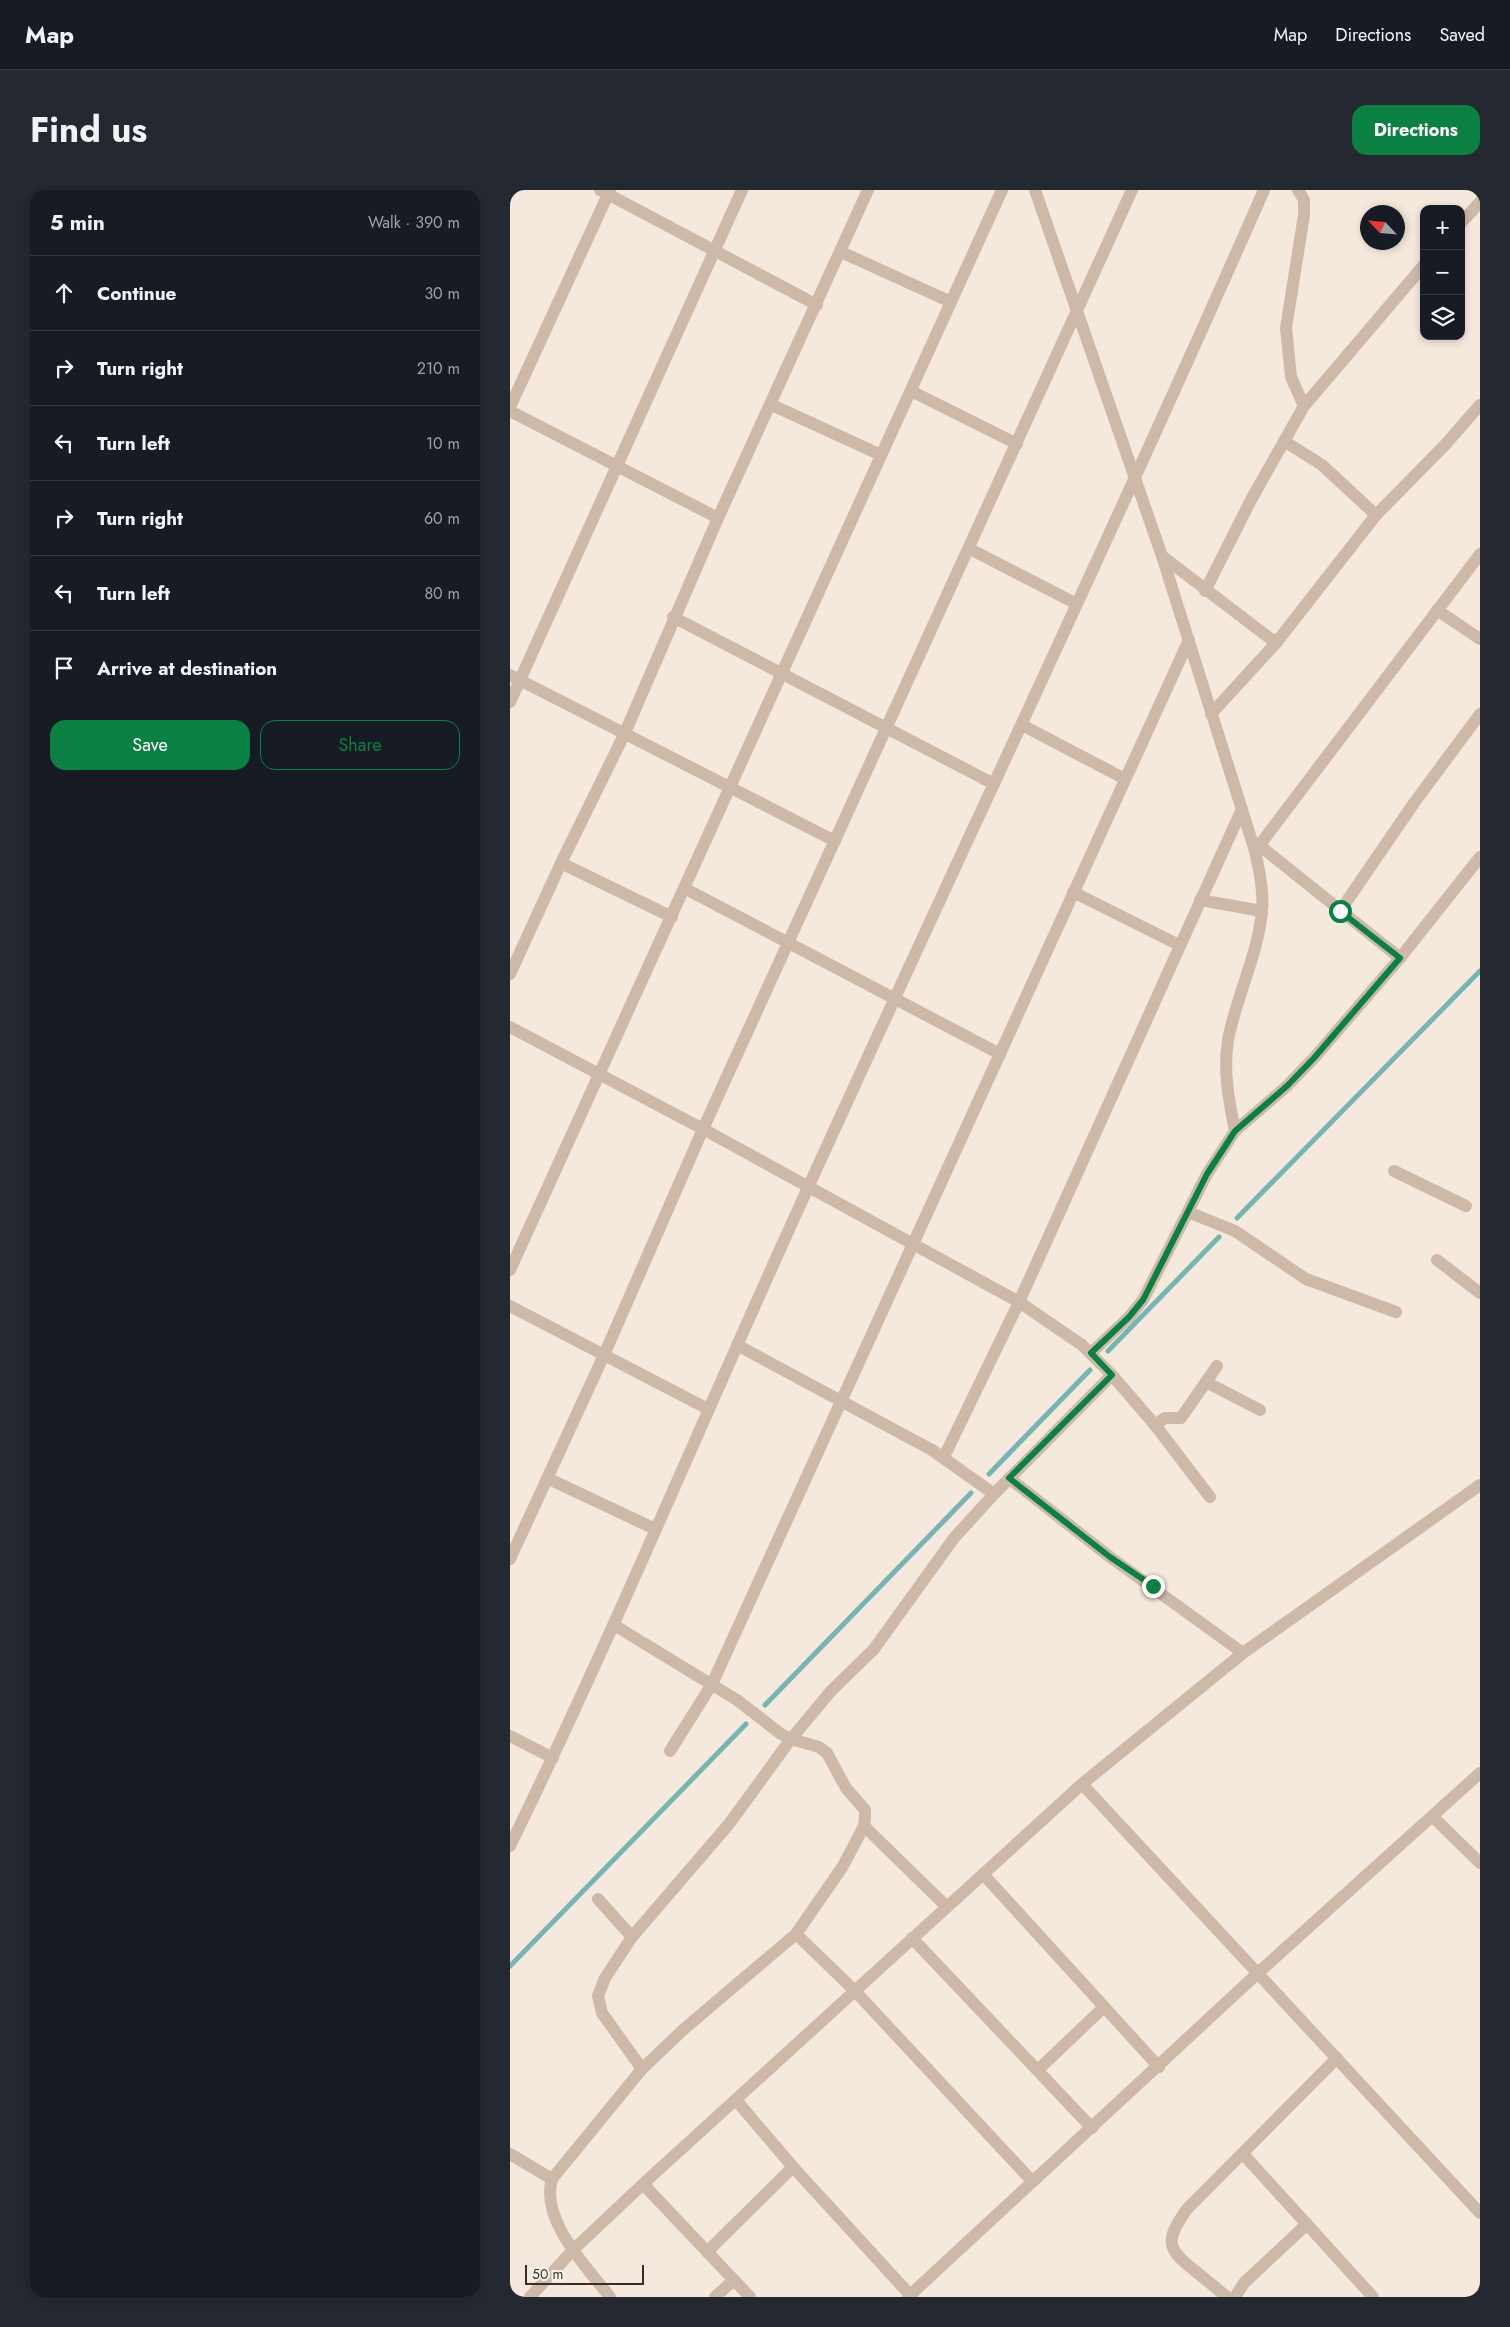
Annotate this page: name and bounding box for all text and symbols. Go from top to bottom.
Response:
text: Map [25,17,74,52]
text: Map [1274,22,1307,48]
text: Directions [1335,22,1411,48]
text: Saved [1439,22,1485,48]
text: Find us [30,105,147,155]
button: Directions [1352,105,1480,155]
north arrow [1360,205,1405,250]
map controls [1420,205,1465,340]
button: + [1420,205,1465,250]
text: 5 min [50,208,105,238]
text: Walk · 390 m [368,211,460,234]
button: − [1420,250,1465,295]
icon: ahead [50,279,78,307]
text: Continue [97,280,176,307]
text: 30 m [424,282,460,305]
button: layers [1420,295,1465,340]
icon: right [50,354,78,382]
text: Turn right [97,355,183,382]
text: 210 m [417,357,460,380]
icon: left [50,429,78,457]
text: Turn left [97,430,170,457]
text: 10 m [426,432,460,455]
icon: right [50,504,78,532]
text: Turn right [97,505,183,532]
text: 60 m [424,507,460,530]
icon: left [50,579,78,607]
text: Turn left [97,580,170,607]
text: 80 m [424,582,460,605]
icon: arrive [50,654,78,682]
text: Arrive at destination [97,655,277,682]
button: Save [50,720,250,770]
button: Share [260,720,460,770]
route start [1329,900,1352,923]
route end [1142,1575,1165,1598]
scale bar [525,2262,644,2285]
text: 50 m [532,2264,563,2284]

